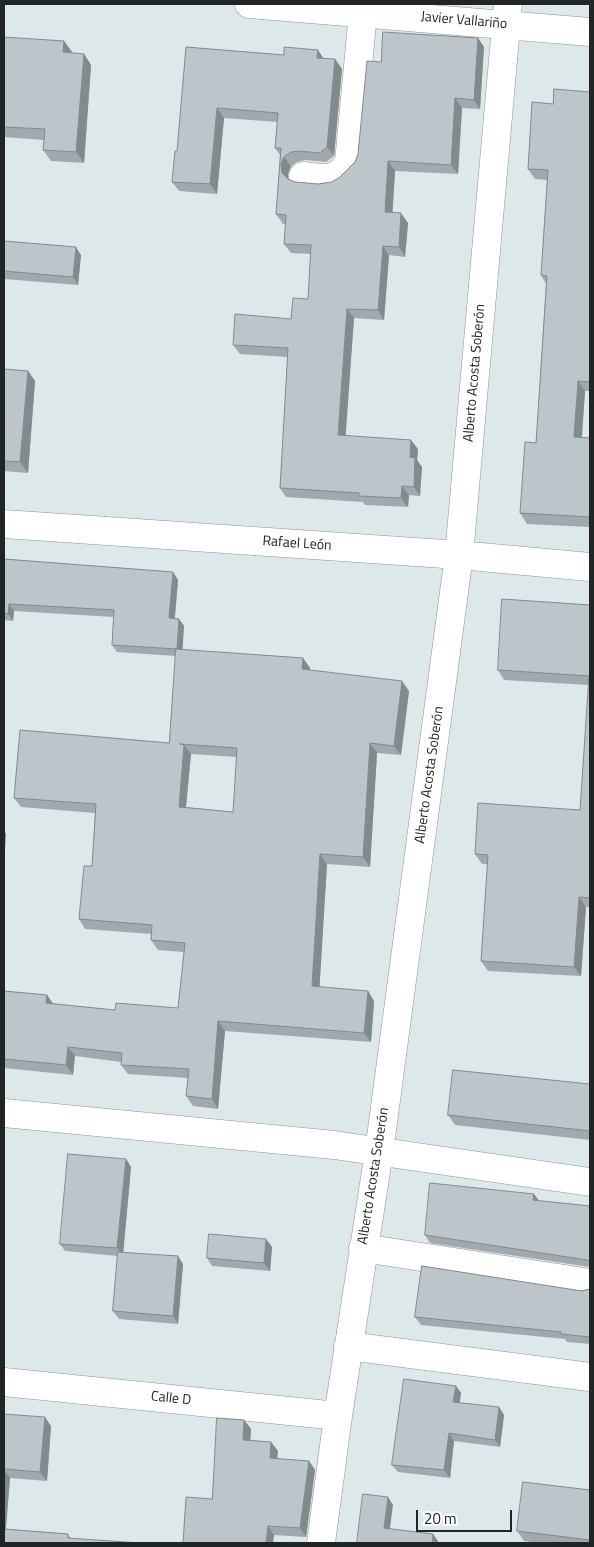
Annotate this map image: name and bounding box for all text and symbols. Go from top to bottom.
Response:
street label: Javier Vallariño [420,9,508,33]
street label: Alberto Acosta Soberón [461,303,489,443]
street label: Rafael León [262,533,332,555]
street label: Alberto Acosta Soberón [412,705,448,845]
street label: Alberto Acosta Soberón [355,1106,393,1246]
street label: Calle D [150,1389,192,1409]
scale bar [419,1500,515,1532]
text: 20 m [424,1507,457,1530]

